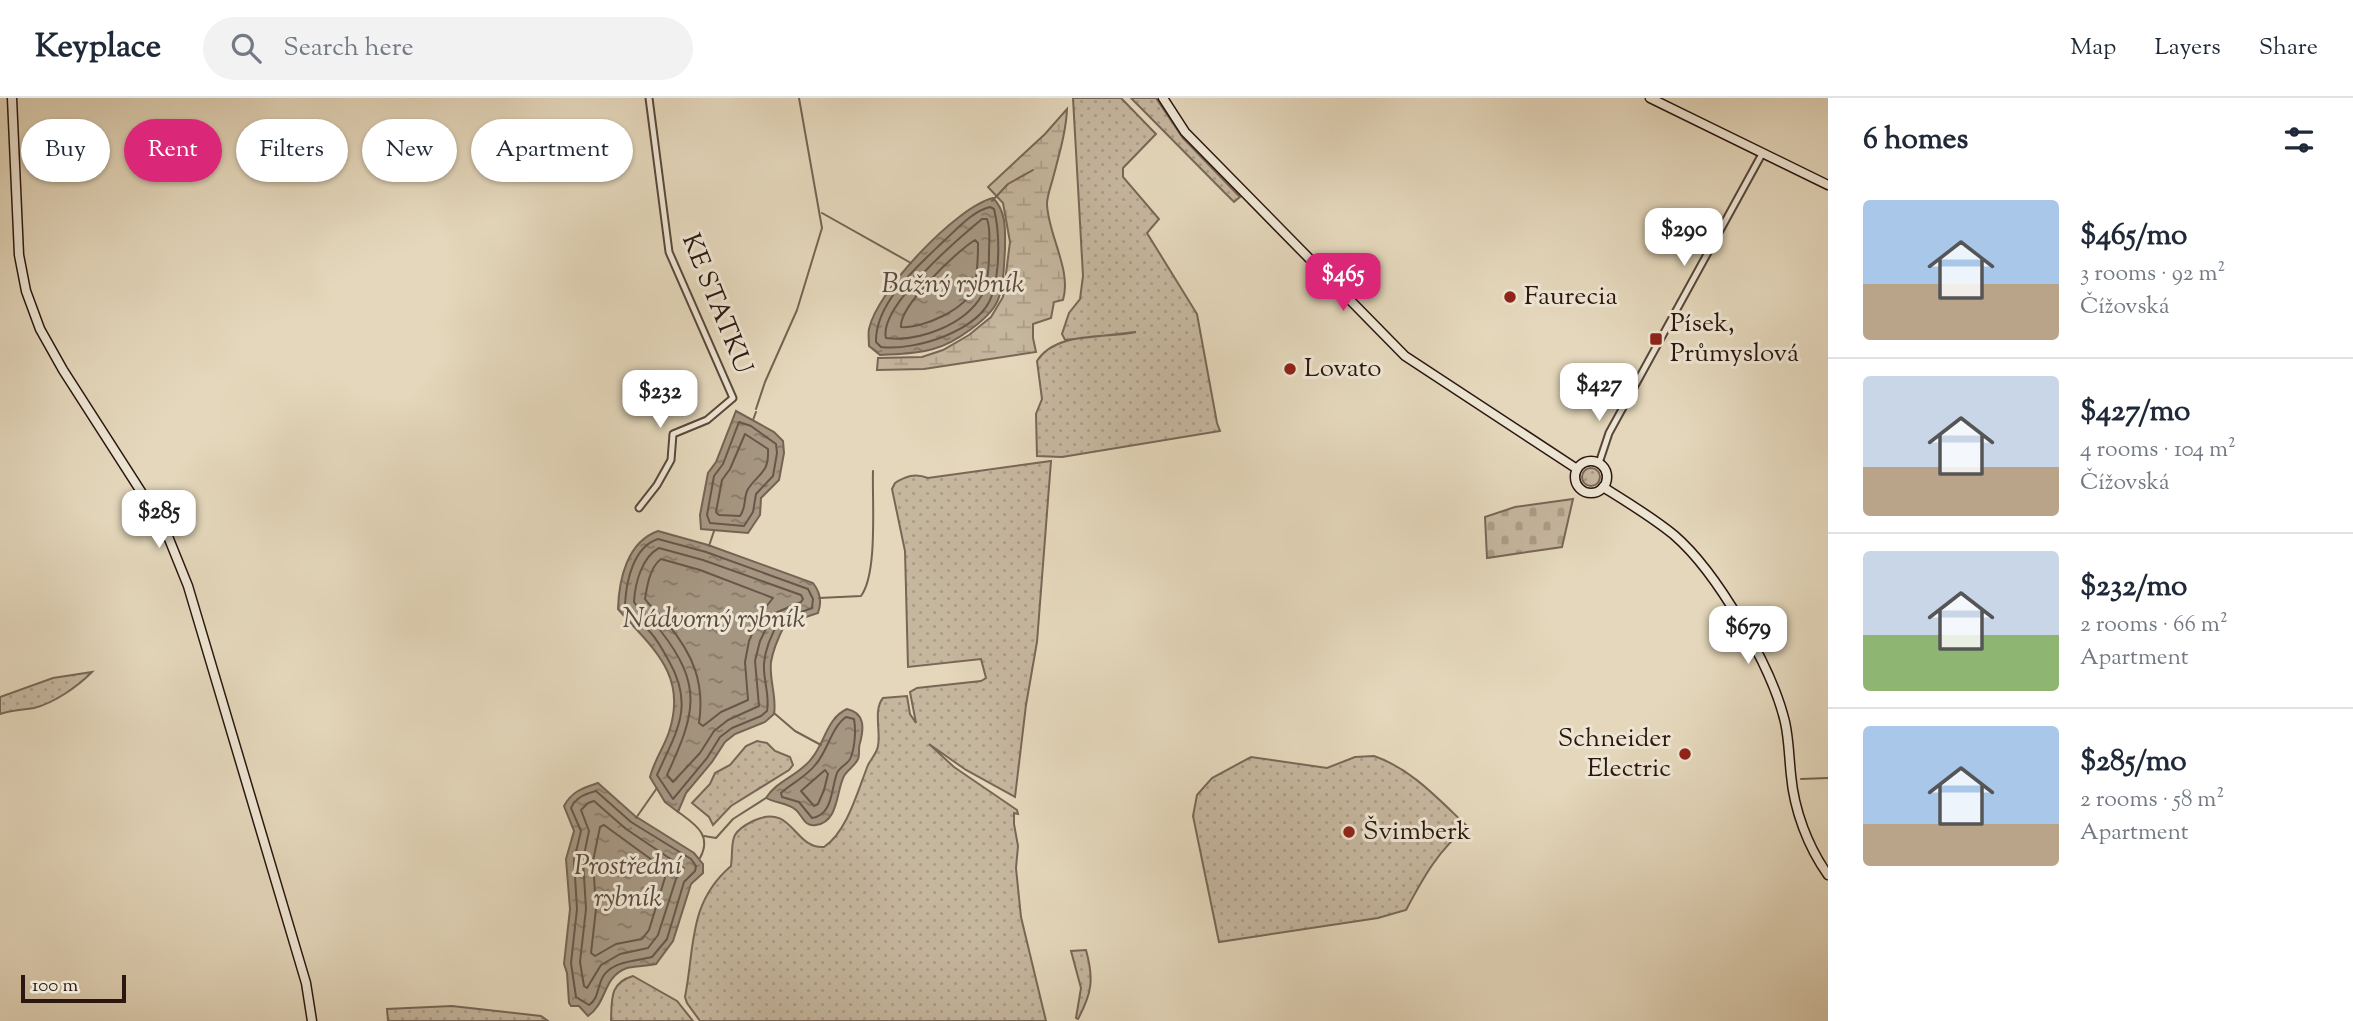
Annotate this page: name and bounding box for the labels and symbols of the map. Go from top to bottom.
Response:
pin: $290 [1643,208,1725,268]
street label: KE STATKU [671,228,761,380]
pin: $465 [1302,254,1384,313]
water label: Bažný rybník [881,265,1025,305]
place label: Faurecia [1524,279,1618,316]
marker: Faurecia [1502,289,1518,305]
place label: Písek, Průmyslová [1670,306,1799,373]
marker: Písek, Průmyslová [1648,331,1664,347]
place label: Lovato [1304,351,1382,388]
marker: Lovato [1282,361,1298,377]
pin: $427 [1558,364,1640,423]
pin: $232 [619,370,701,430]
pin: $285 [118,490,200,550]
water label: Nádvorný rybník [622,600,806,640]
pin: $679 [1707,606,1789,666]
place label: Schneider Electric [1558,721,1671,788]
marker: Schneider Electric [1677,746,1693,762]
place label: Švimberk [1363,814,1471,851]
marker: Švimberk [1341,824,1357,840]
water label: Prostřední rybník [574,847,683,919]
scale bar [21,972,126,1004]

